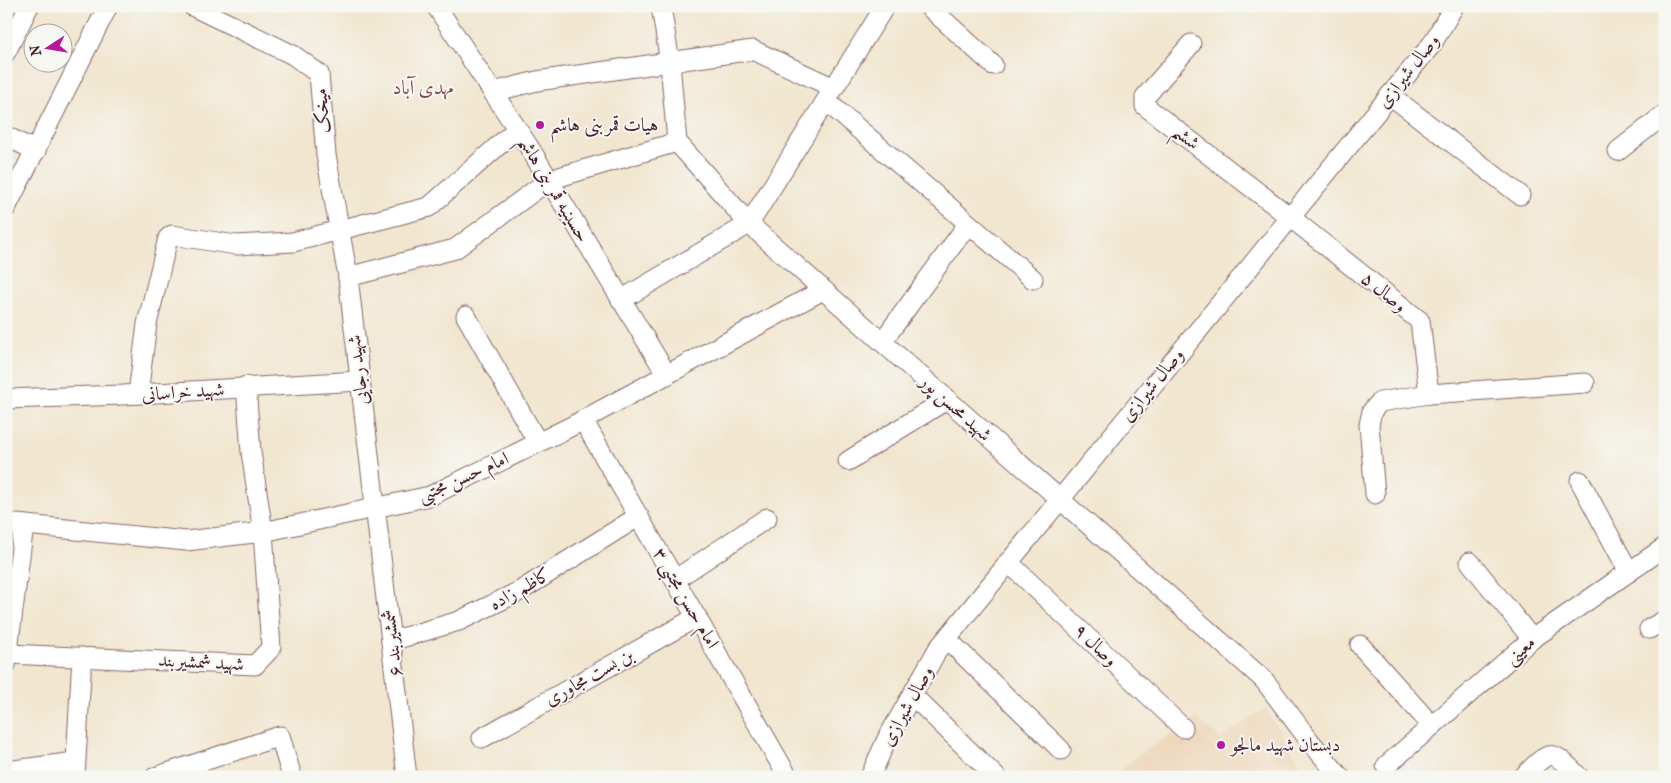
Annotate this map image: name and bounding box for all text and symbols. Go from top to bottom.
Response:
north arrow [22,22,72,72]
street label: وصال شیرازی [1372,29,1444,113]
text: N [26,43,45,58]
district label: مهدی آباد [392,75,454,100]
street label: میخک [309,88,335,134]
place label: هیات قمربنی هاشم [550,114,658,144]
marker: هیات قمربنی هاشم [534,119,546,131]
street label: ششم [1163,120,1204,161]
street label: حسینیه قمر بنی هاشم [507,132,594,250]
street label: وصال ۵ [1357,267,1411,317]
street label: شهید رجایی [343,334,375,406]
street label: وصال شیرازی [1116,344,1188,426]
street label: شهید محسن پور [913,369,996,447]
street label: شهید خراسانی [141,378,225,407]
street label: امام حسن مجتبی [414,447,514,511]
street label: امام حسن مجتبی ۳ [644,544,724,655]
street label: کاظم زاده [485,563,558,621]
street label: شمشیربند ۶ [377,608,407,678]
street label: وصال ۹ [1070,619,1122,671]
street label: معینی [1500,631,1541,671]
street label: بن بست مجاوری [541,643,638,710]
street label: شهید شمشیربند [158,649,244,676]
street label: وصال شیرازی [876,662,938,750]
place label: دبستان شهید مالجو [1229,734,1340,757]
marker: دبستان شهید مالجو [1215,739,1227,751]

